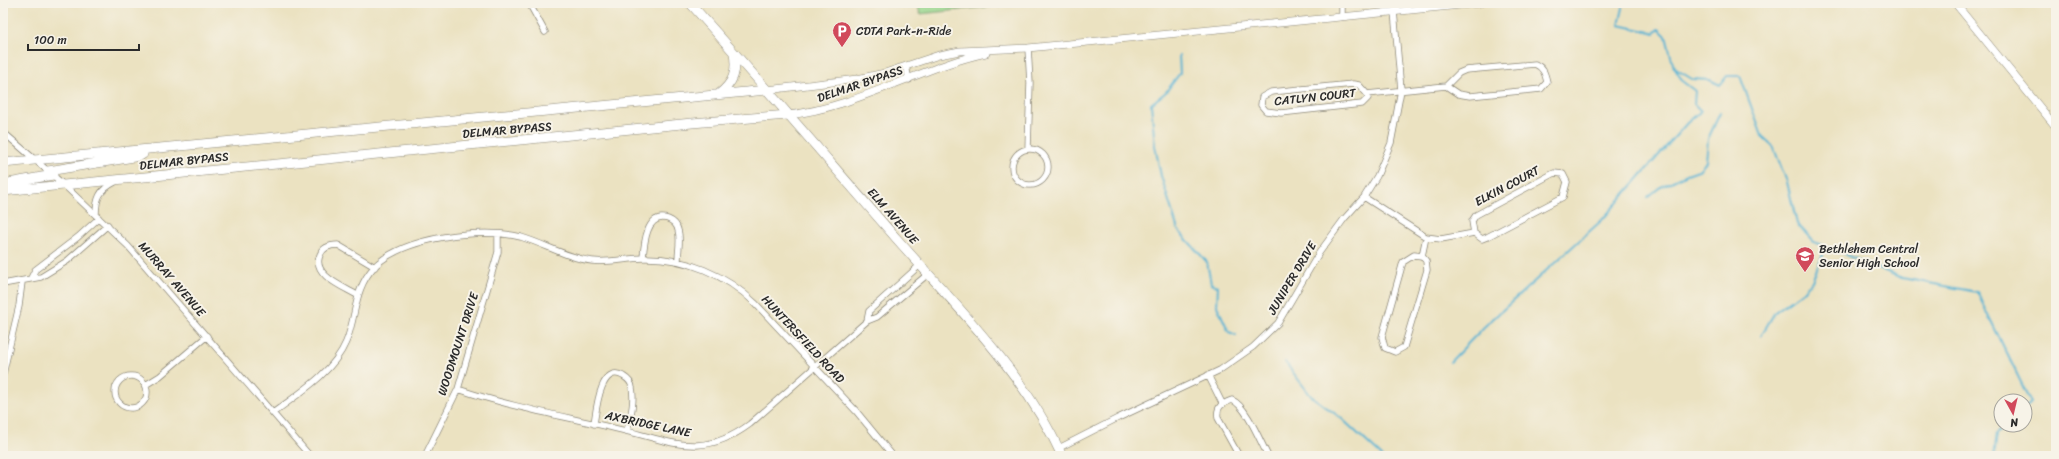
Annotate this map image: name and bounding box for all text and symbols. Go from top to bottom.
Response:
parking icon: CDTA Park-n-Ride [831,20,853,48]
place label: CDTA Park-n-Ride [856,20,952,42]
scale bar [28,26,139,52]
text: 100 m [34,29,67,51]
street label: DELMAR BYPASS [814,59,906,109]
street label: CATLYN COURT [1273,82,1358,112]
street label: DELMAR BYPASS [461,115,553,145]
street label: DELMAR BYPASS [138,145,230,177]
street label: ELKIN COURT [1470,159,1545,212]
street label: ELM AVENUE [862,182,925,251]
street label: MURRAY AVENUE [133,236,212,323]
street label: JUNIPER DRIVE [1261,236,1323,320]
place label: Bethlehem Central Senior High School [1819,238,1920,274]
school or university icon: Bethlehem Central Senior High School [1794,245,1816,273]
street label: WOODMOUNT DRIVE [431,288,485,398]
street label: HUNTERSFIELD ROAD [756,289,851,389]
north arrow [1993,393,2033,433]
street label: AXBRIDGE LANE [602,404,694,444]
text: N [2009,412,2020,432]

